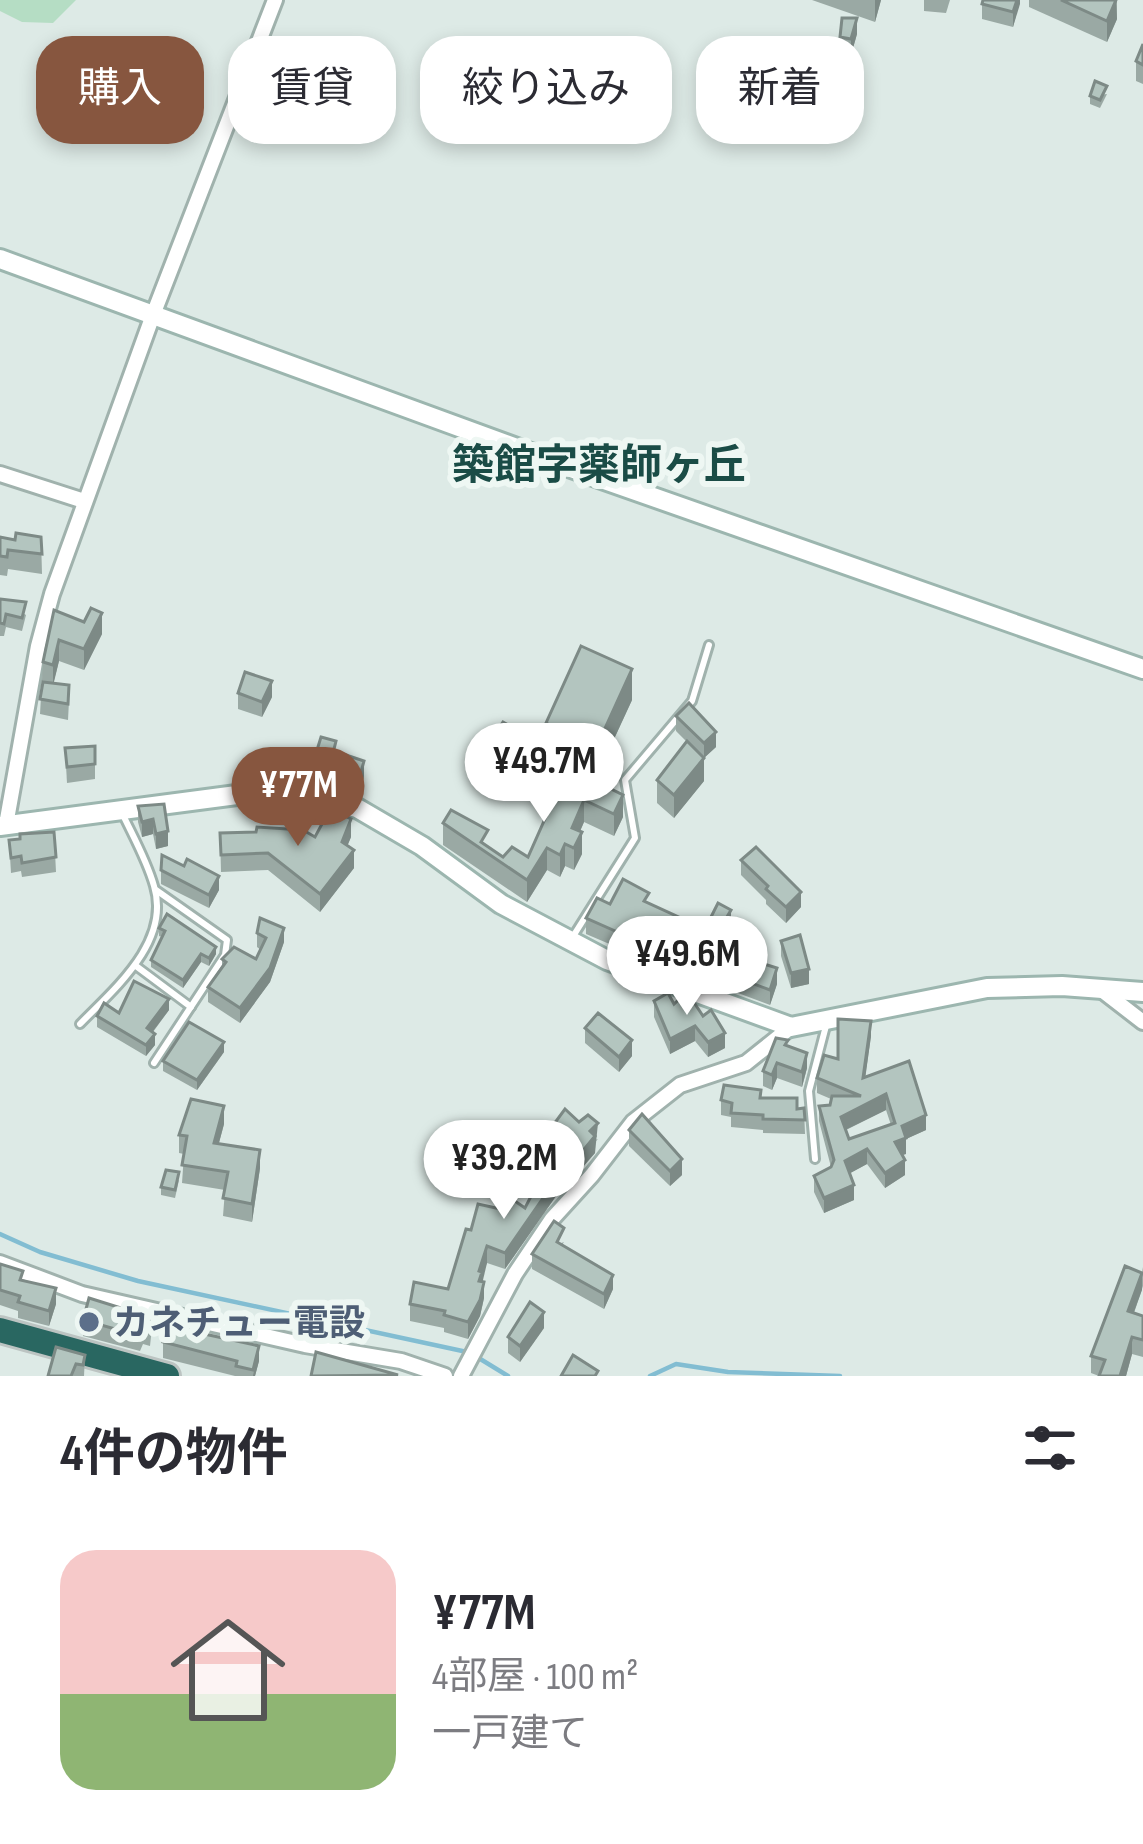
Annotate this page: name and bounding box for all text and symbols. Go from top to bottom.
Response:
chip: 購入 [36,36,204,144]
chip: 賃貸 [228,36,396,144]
chip: 絞り込み [420,36,672,144]
chip: 新着 [696,36,864,144]
district label: 築館字薬師ヶ丘 [452,441,746,492]
pin: ¥49.7M [446,723,642,825]
text: ¥49.7M [492,738,596,785]
pin: ¥77M [227,747,369,849]
text: ¥77M [258,762,338,809]
pin: ¥49.6M [589,916,785,1018]
text: ¥49.6M [634,931,740,978]
pin: ¥39.2M [406,1120,602,1222]
text: ¥39.2M [451,1135,557,1182]
place label: カネチュー電設 [113,1303,365,1346]
marker: カネチュー電設 [76,1309,102,1335]
icon: filters [1017,1415,1083,1481]
text: 4件の物件 [60,1424,288,1485]
text: ¥77M [432,1583,535,1644]
icon: home [156,1598,300,1742]
text: 4部屋 · 100 m² [432,1654,638,1701]
text: 一戸建て [432,1711,588,1758]

